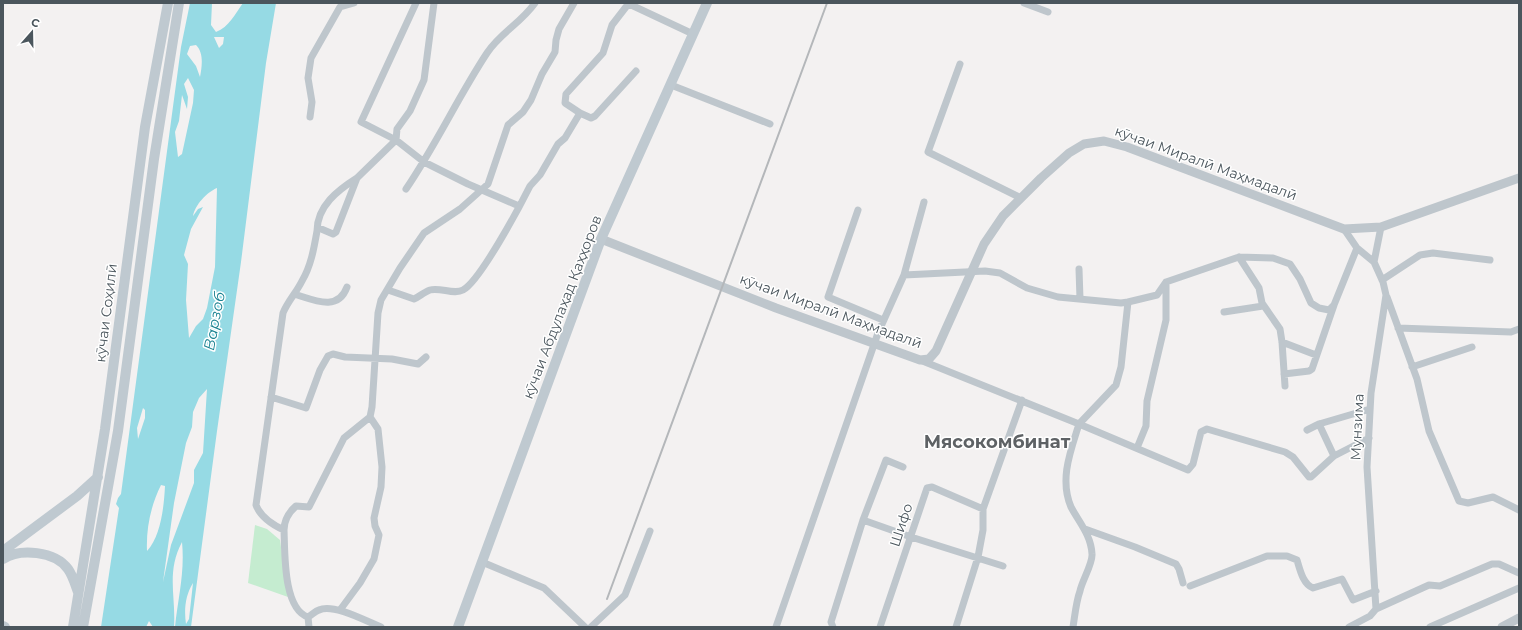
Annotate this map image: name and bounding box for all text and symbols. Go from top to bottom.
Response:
north arrow [12,12,52,52]
text: С [29,15,42,31]
street label: кӯчаи Миралӣ Маҳмадалӣ [1112,122,1300,204]
street label: кӯчаи Абдулаҳад Қаҳҳоров [519,212,605,402]
street label: кӯчаи Соҳилӣ [91,263,121,363]
street label: кӯчаи Миралӣ Маҳмадалӣ [737,270,925,352]
water label: Варзоб [199,290,229,352]
street label: Мунзима [1346,393,1368,461]
district label: Мясокомбинат [924,431,1071,453]
street label: Шифо [886,501,917,549]

